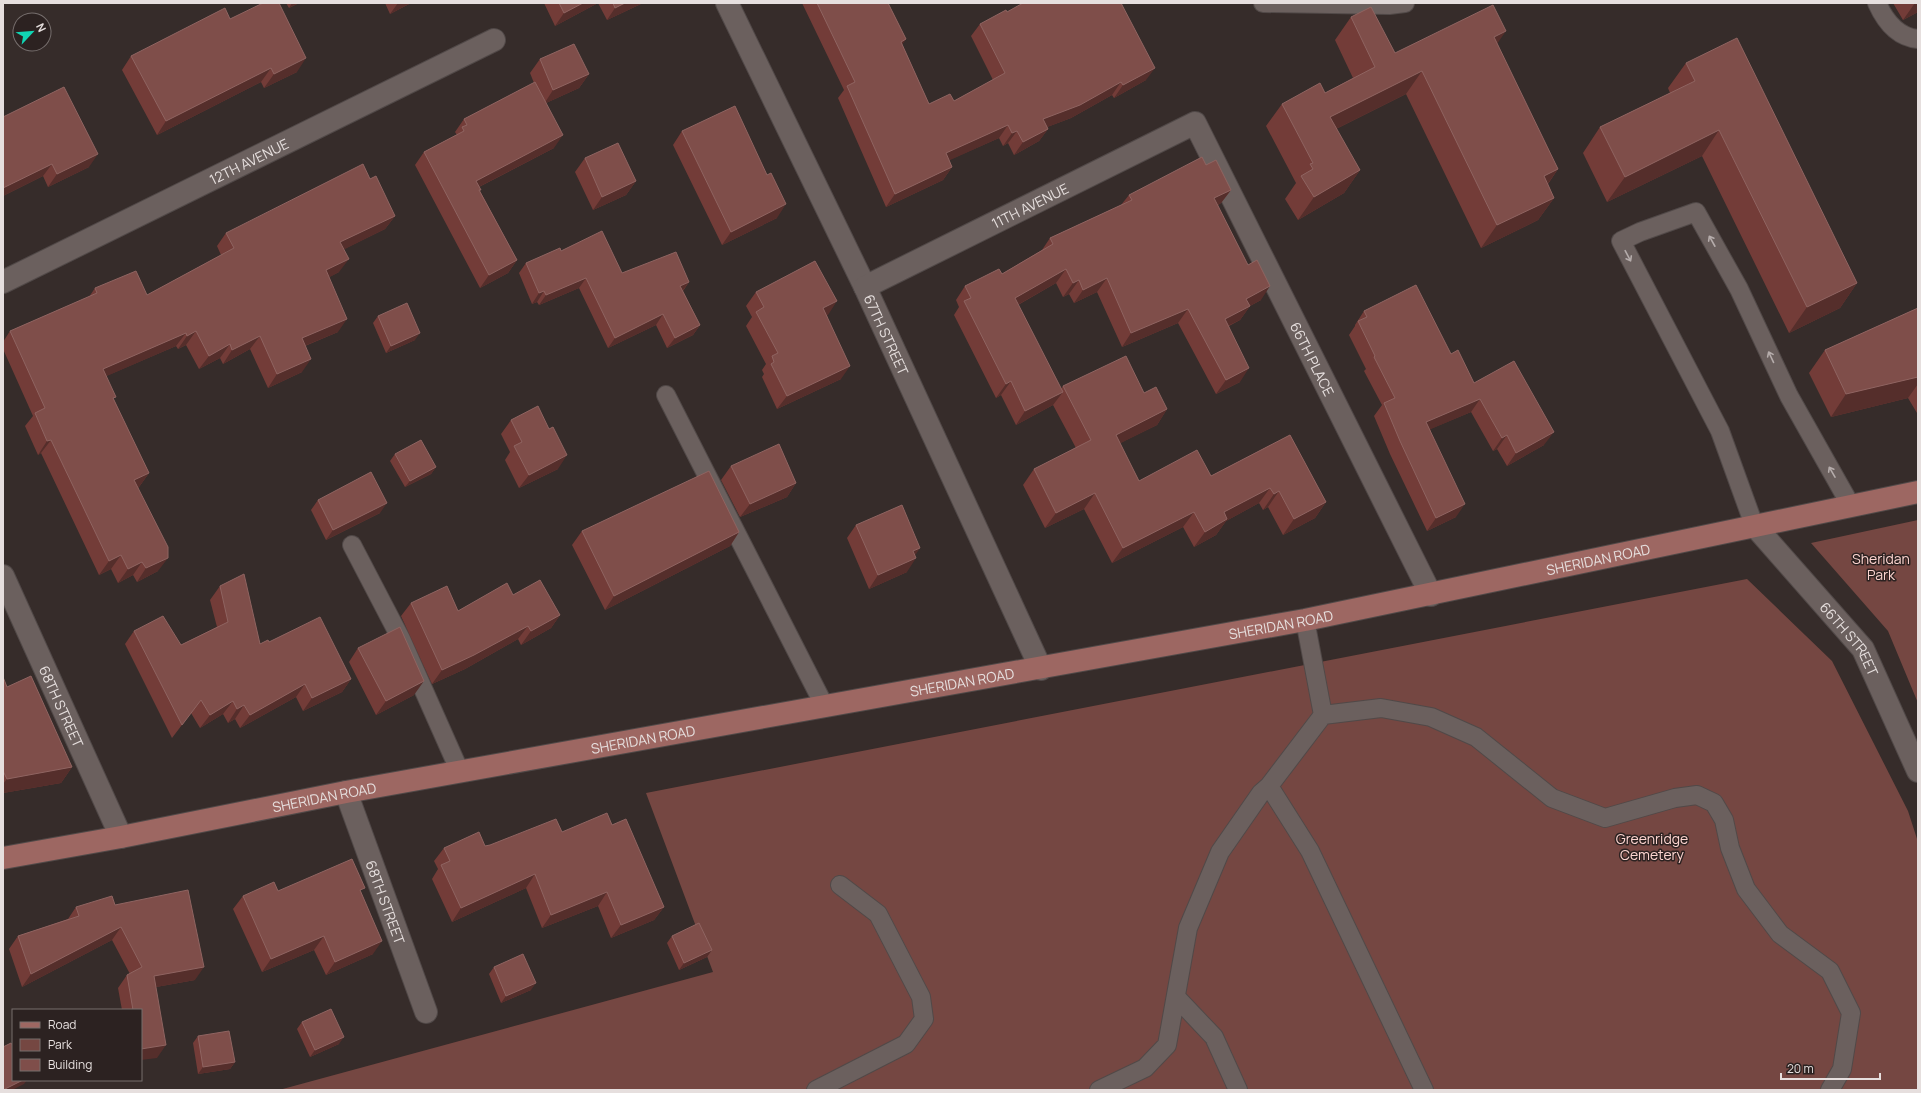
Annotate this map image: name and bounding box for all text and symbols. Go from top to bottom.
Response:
north arrow [12,12,52,52]
text: N [33,21,50,34]
street label: 12TH AVENUE [206,133,292,188]
street label: 11TH AVENUE [988,178,1071,232]
one-way arrow [1707,236,1715,248]
one-way arrow [1625,249,1632,261]
street label: 67TH STREET [860,291,914,378]
street label: 66TH PLACE [1286,318,1339,399]
one-way arrow [1767,352,1774,364]
one-way arrow [1827,466,1835,478]
street label: SHERIDAN ROAD [1544,539,1652,579]
park label: Sheridan Park [1852,549,1910,584]
street label: 66TH STREET [1816,597,1883,679]
street label: SHERIDAN ROAD [1227,605,1335,643]
street label: 68TH STREET [35,662,89,751]
street label: SHERIDAN ROAD [908,663,1016,700]
street label: SHERIDAN ROAD [589,720,697,757]
street label: SHERIDAN ROAD [270,777,378,816]
park label: Greenridge Cemetery [1616,829,1688,864]
street label: 68TH STREET [362,857,410,947]
legend [12,1009,142,1081]
text: Road [48,1016,76,1033]
text: Park [48,1036,73,1053]
scale bar [1781,1055,1880,1081]
text: Building [48,1056,92,1073]
text: 20 m [1787,1060,1814,1077]

